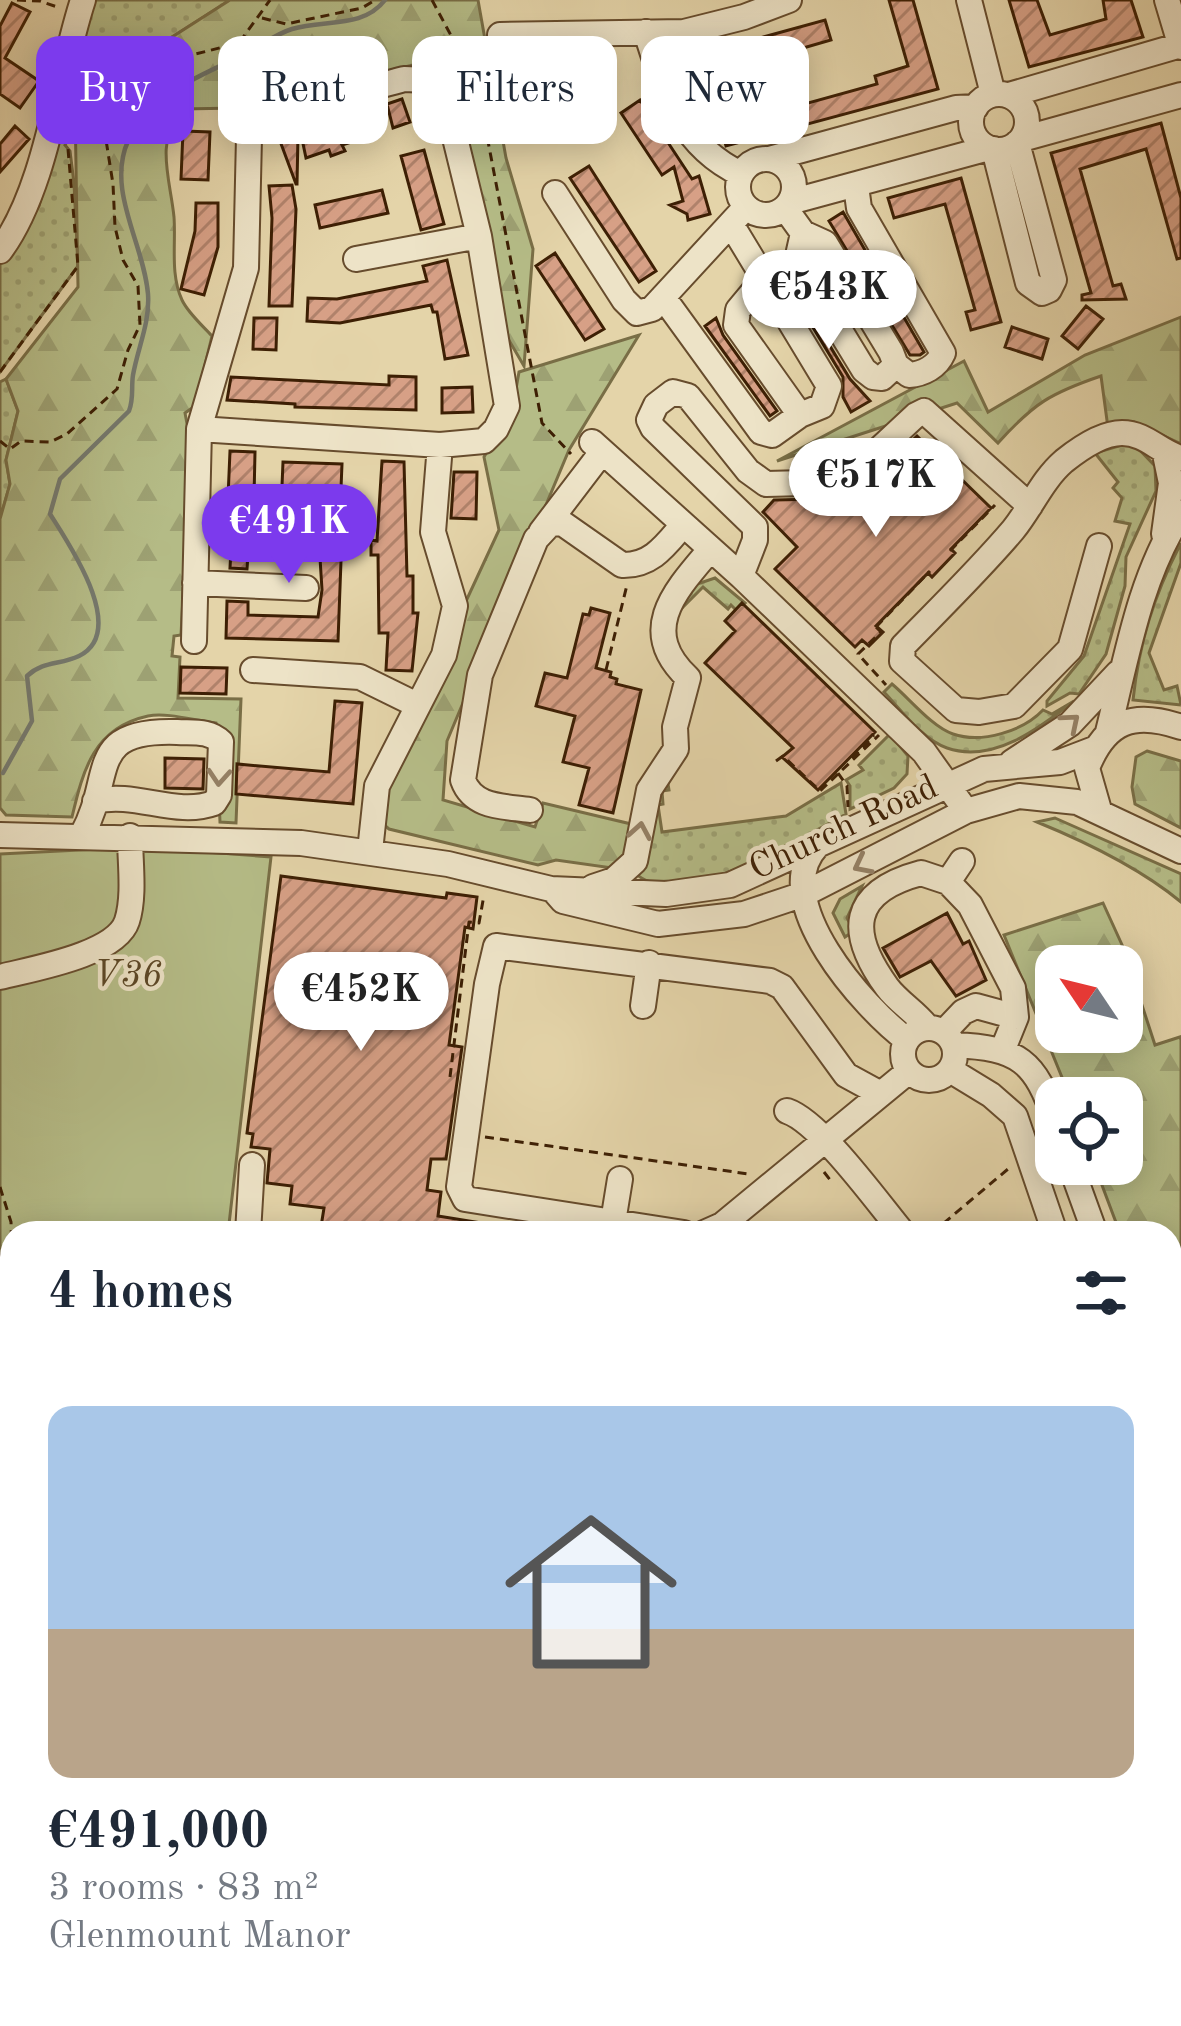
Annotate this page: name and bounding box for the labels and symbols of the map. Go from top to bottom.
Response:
pin: €543K [745,250,913,352]
pin: €517K [792,438,960,540]
pin: €491K [205,484,373,586]
one-way arrow [1057,714,1079,736]
one-way arrow [207,768,232,787]
street label: Church Road [744,770,944,888]
one-way arrow [627,821,652,841]
one-way arrow [853,850,874,874]
north arrow [1035,945,1143,1053]
pin: €452K [277,952,445,1054]
park label: V36 [94,959,162,995]

